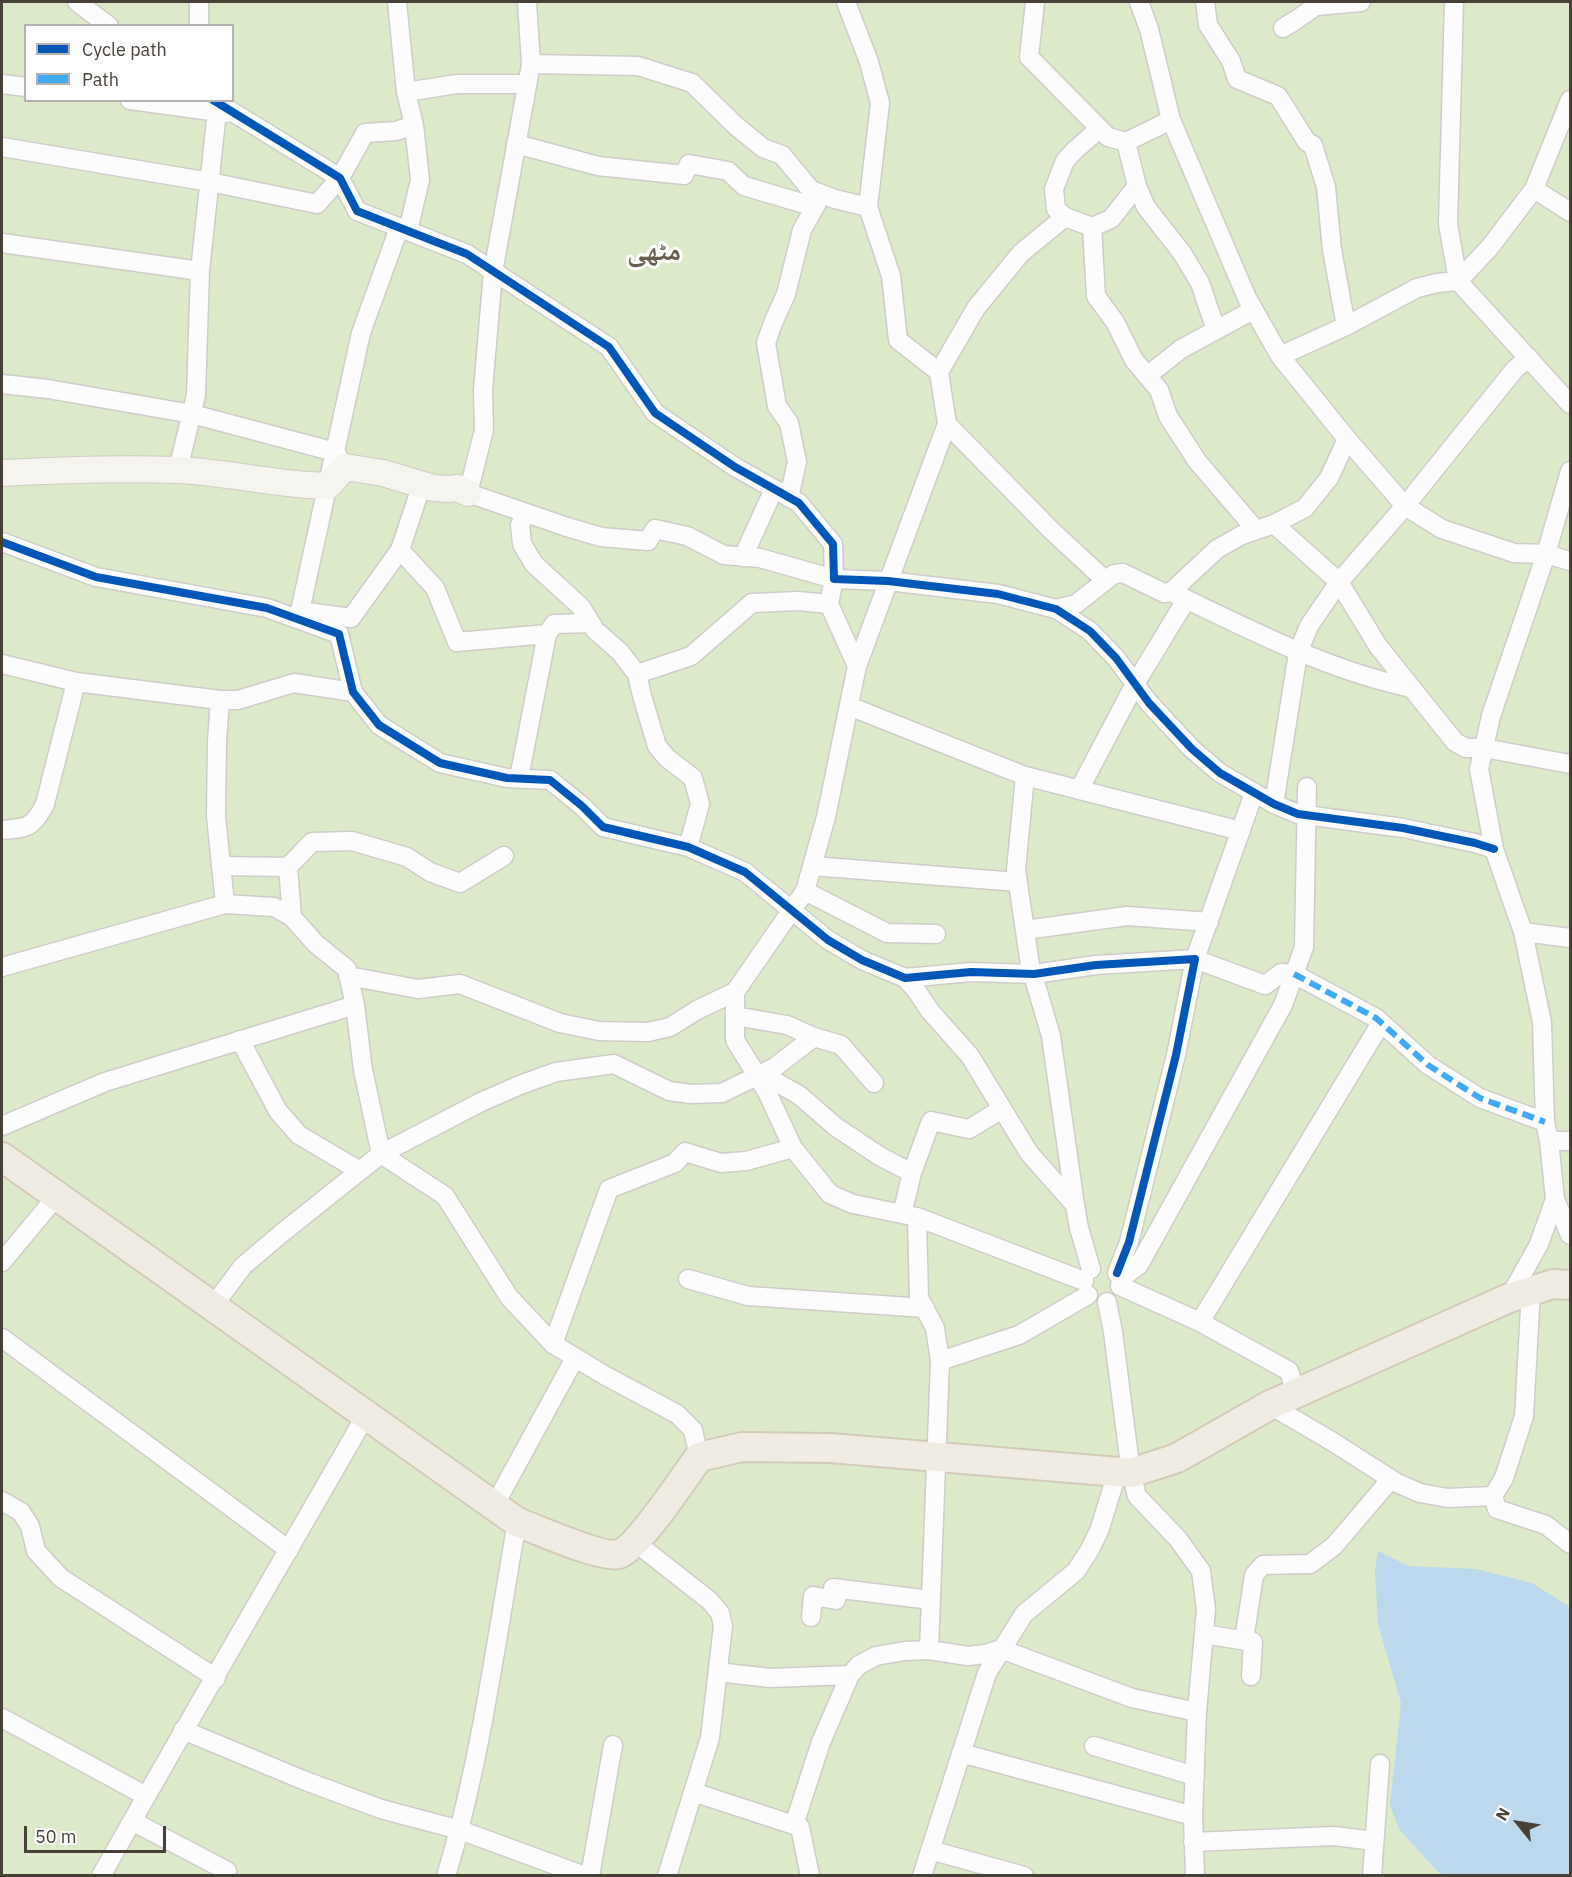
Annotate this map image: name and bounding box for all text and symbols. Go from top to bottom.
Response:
legend [24,24,234,102]
text: Cycle path [82,38,167,61]
text: Path [82,68,119,91]
district label: مٹھی [627,235,681,269]
north arrow [1488,1793,1548,1853]
text: N [1491,1804,1514,1824]
scale bar [27,1814,170,1852]
text: 50 m [35,1825,77,1848]

